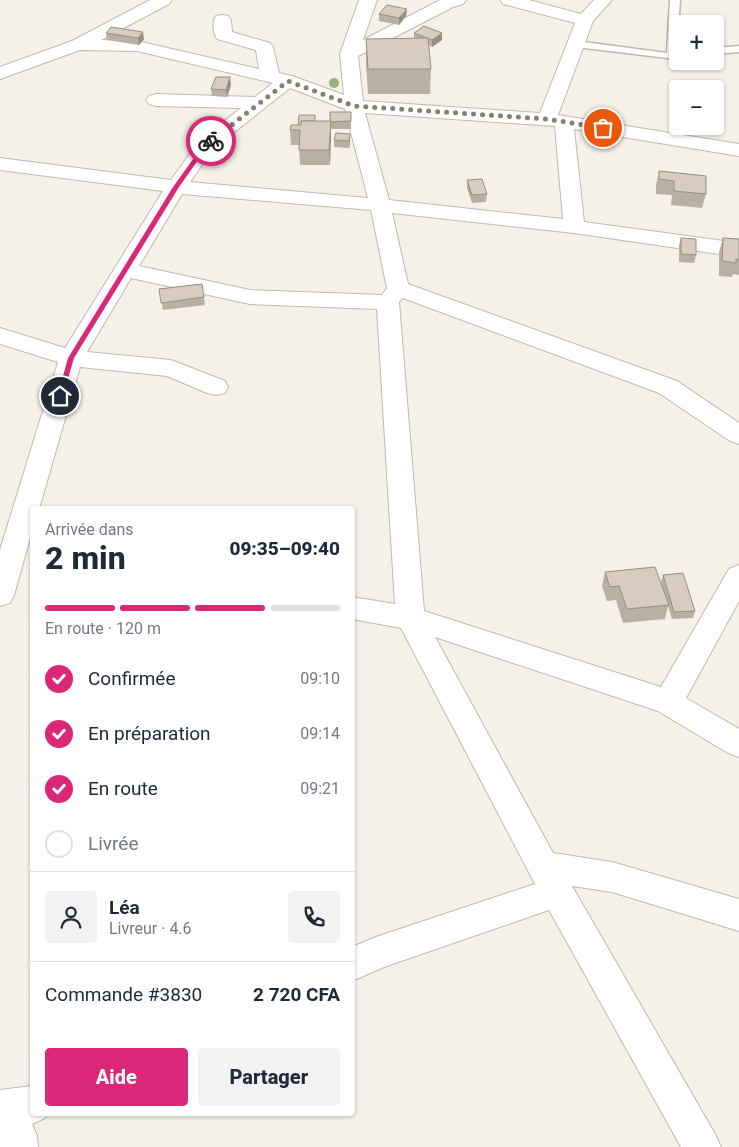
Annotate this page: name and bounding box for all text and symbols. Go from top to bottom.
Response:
map controls [669,15,724,135]
button: + [669,15,724,70]
button: − [669,80,724,135]
pin [582,107,624,149]
icon: bag [589,114,617,142]
courier [186,116,236,166]
icon: bike [197,127,225,155]
pin [39,375,81,417]
icon: home [46,382,74,410]
text: Arrivée dans [45,520,134,539]
text: 09:35–09:40 [229,537,340,560]
text: 2 min [45,539,126,577]
text: En route · 120 m [45,619,161,638]
icon: check [45,665,73,693]
text: Confirmée [88,667,175,690]
text: 09:10 [300,669,340,688]
icon: check [45,720,73,748]
text: En préparation [88,722,211,745]
text: 09:14 [300,724,340,743]
icon: check [45,775,73,803]
text: En route [88,777,158,800]
text: 09:21 [300,779,340,798]
text: Livrée [88,832,138,855]
button: person [45,891,97,943]
button: phone [288,891,340,943]
text: Léa [109,896,140,919]
text: Livreur · 4.6 [109,919,192,938]
text: Commande #3830 [45,983,202,1006]
text: 2 720 CFA [253,983,340,1006]
button: Aide [45,1048,188,1106]
button: Partager [198,1048,340,1106]

